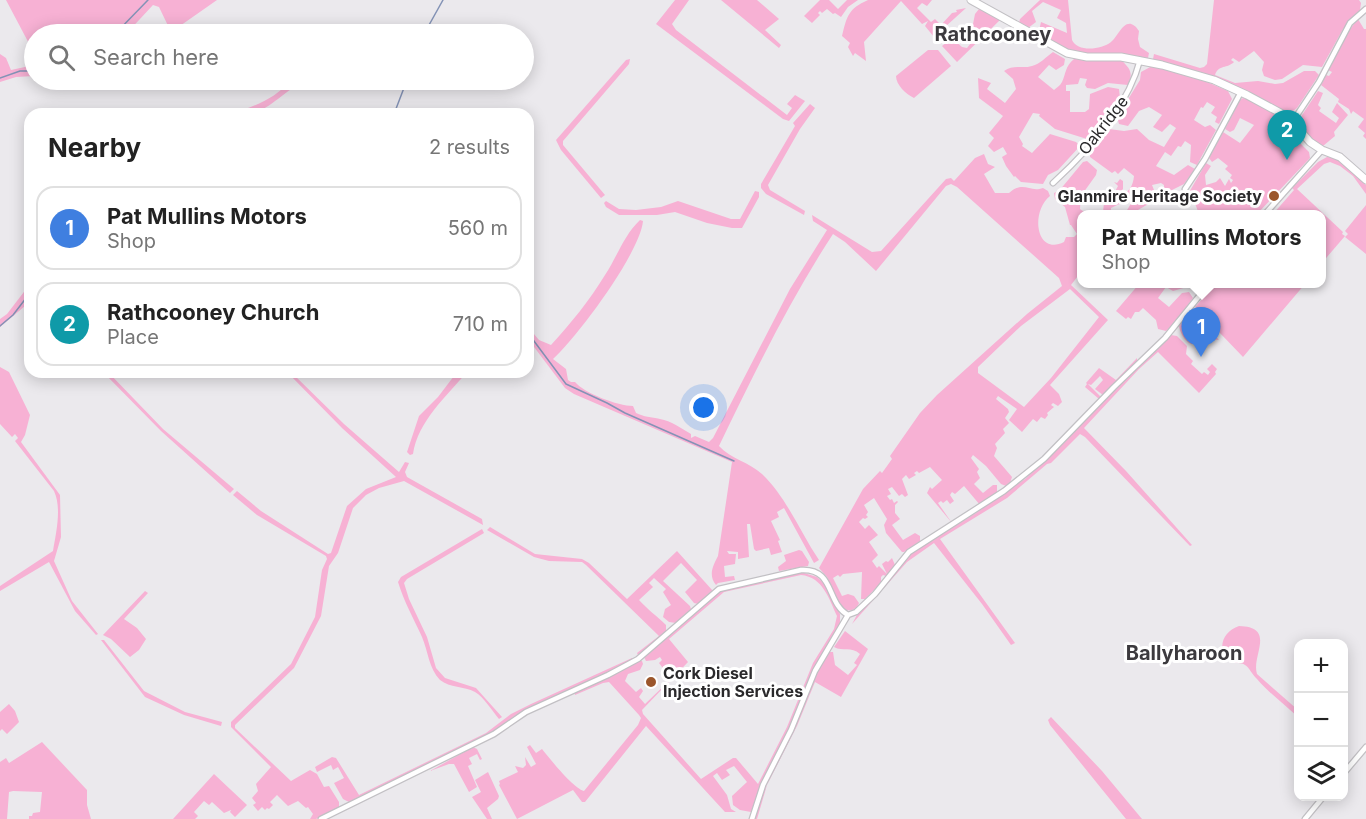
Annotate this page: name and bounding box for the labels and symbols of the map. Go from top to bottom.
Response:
district label: Rathcooney [935,22,1051,46]
street label: Oakridge [1074,92,1132,158]
pin: 2 [1268,110,1306,160]
place label: Glanmire Heritage Society [1058,186,1262,206]
marker: Glanmire Heritage Society [1267,189,1281,203]
pin: 1 [1182,308,1220,357]
your location [689,393,718,422]
district label: Ballyharoon [1126,641,1242,665]
place label: Cork Diesel Injection Services [663,663,803,701]
marker: Cork Diesel Injection Services [644,675,658,689]

